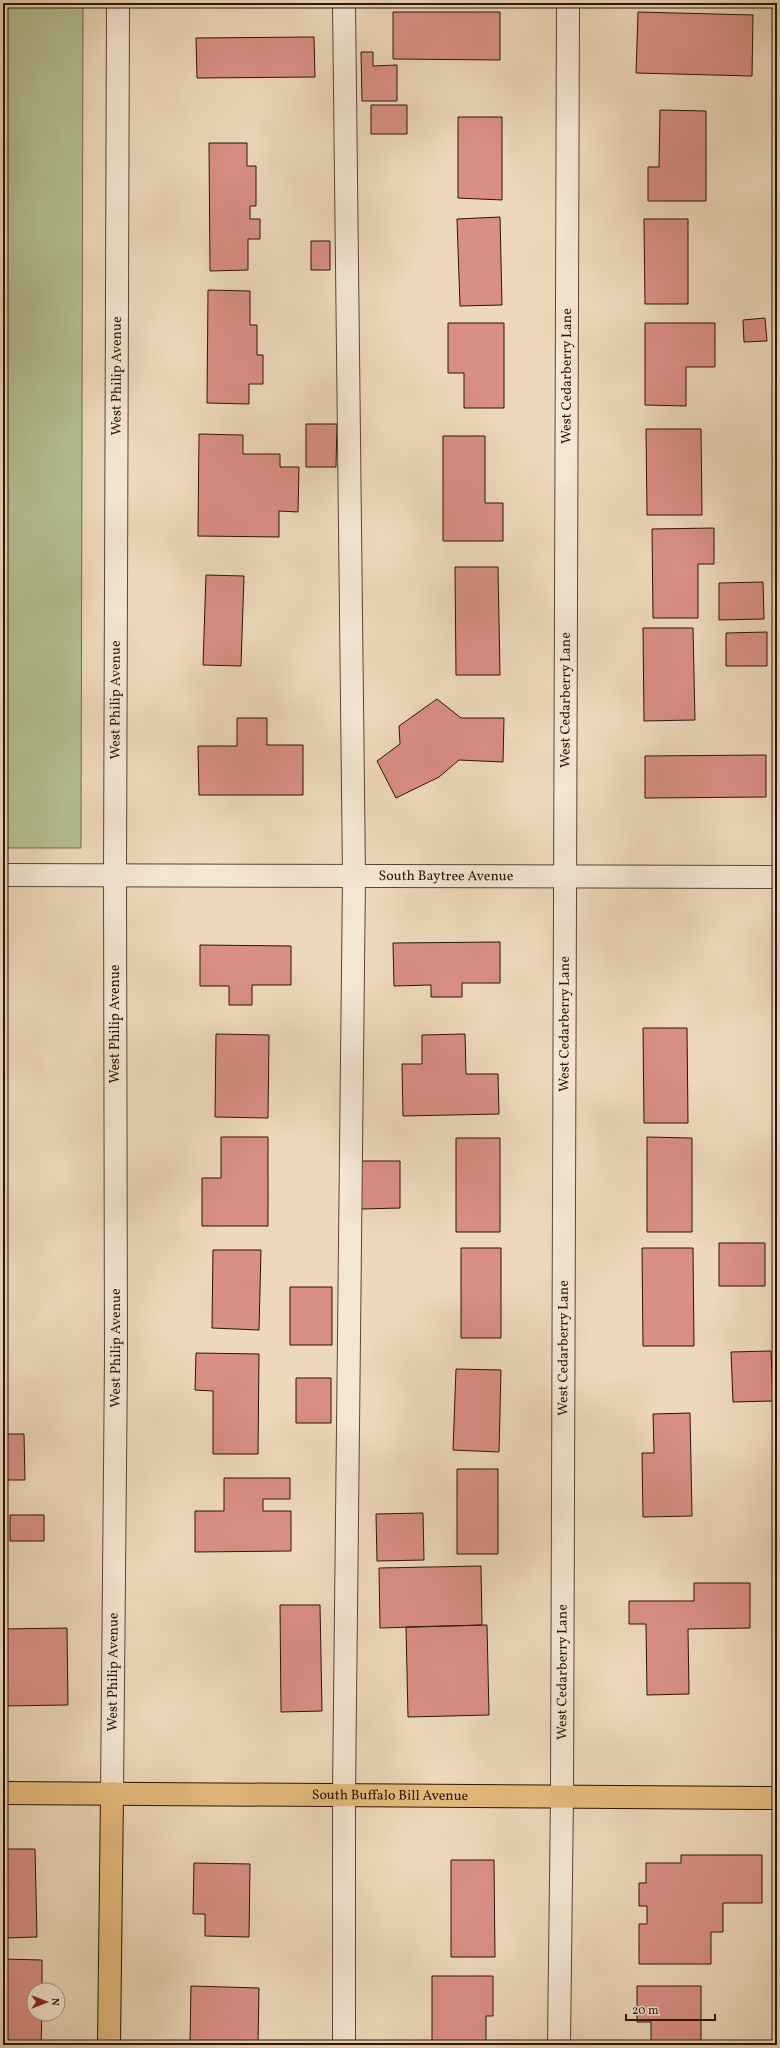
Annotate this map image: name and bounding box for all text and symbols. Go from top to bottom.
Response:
street label: West Cedarberry Lane [557,308,576,444]
street label: West Philip Avenue [107,316,126,436]
street label: West Cedarberry Lane [556,632,575,768]
street label: West Philip Avenue [106,640,125,760]
street label: South Baytree Avenue [379,866,514,886]
street label: West Cedarberry Lane [555,956,574,1092]
street label: West Philip Avenue [106,964,125,1083]
street label: West Cedarberry Lane [554,1280,573,1416]
street label: West Philip Avenue [106,1288,126,1408]
street label: West Cedarberry Lane [553,1604,572,1740]
street label: West Philip Avenue [103,1612,123,1732]
street label: South Buffalo Bill Avenue [312,1785,469,1806]
north arrow [26,1982,66,2022]
scale bar [626,1996,715,2022]
text: N [47,1998,62,2006]
text: 20 m [632,2003,659,2019]

